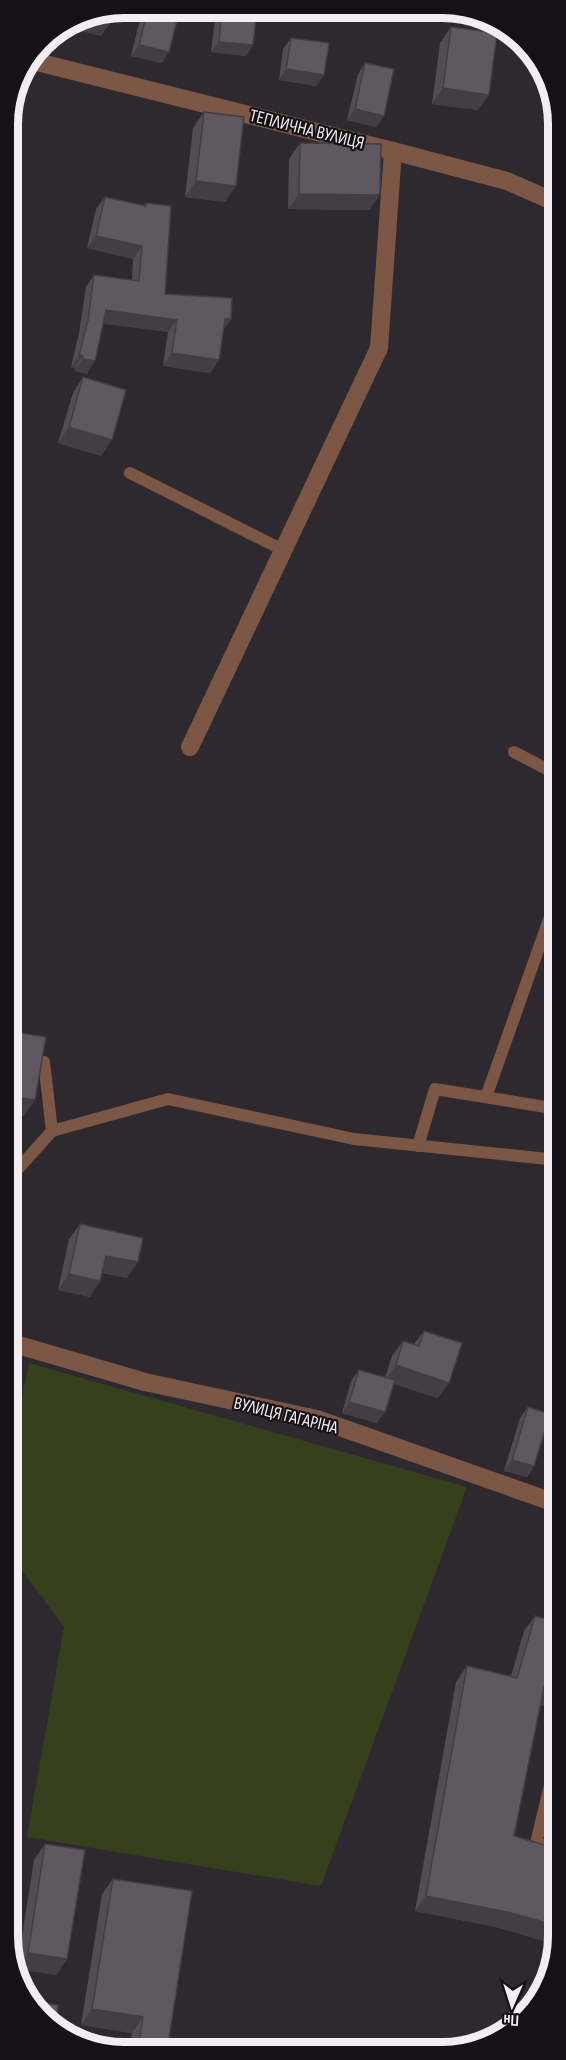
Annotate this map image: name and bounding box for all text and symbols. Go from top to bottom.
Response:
street label: ТЕПЛИЧНА ВУЛИЦЯ [247,105,367,154]
street label: ВУЛИЦЯ ГАГАРІНА [232,1392,340,1439]
north arrow [482,1976,542,2036]
text: Пн [503,2010,520,2029]

